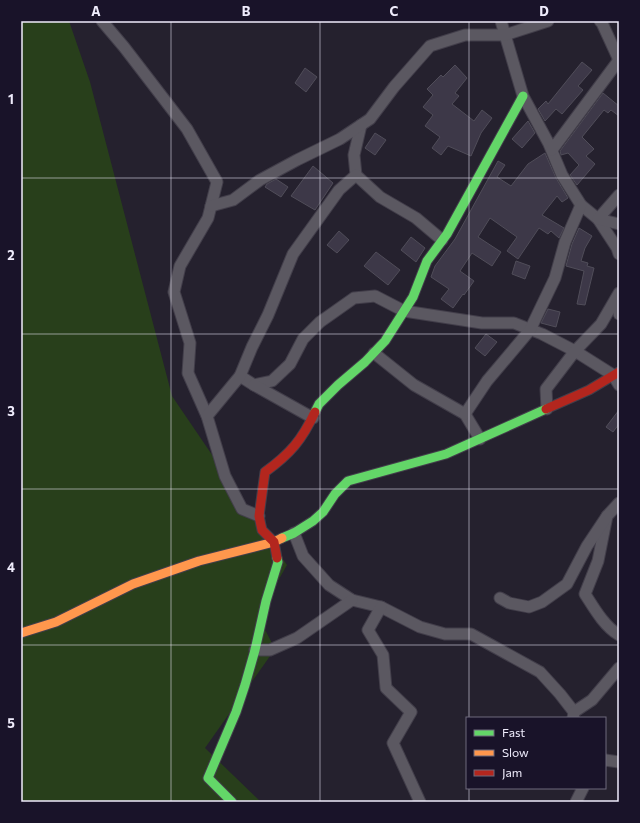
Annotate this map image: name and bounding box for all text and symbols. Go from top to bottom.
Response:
text: A [91,3,101,19]
text: B [242,3,251,19]
text: C [390,3,399,19]
text: D [539,3,549,19]
text: 1 [8,91,14,107]
text: 2 [7,247,15,263]
text: 3 [7,403,15,419]
text: 4 [7,559,15,575]
text: 5 [7,715,15,731]
legend [466,717,606,789]
text: Fast [502,725,525,739]
text: Slow [502,745,529,759]
text: Jam [502,765,522,780]

